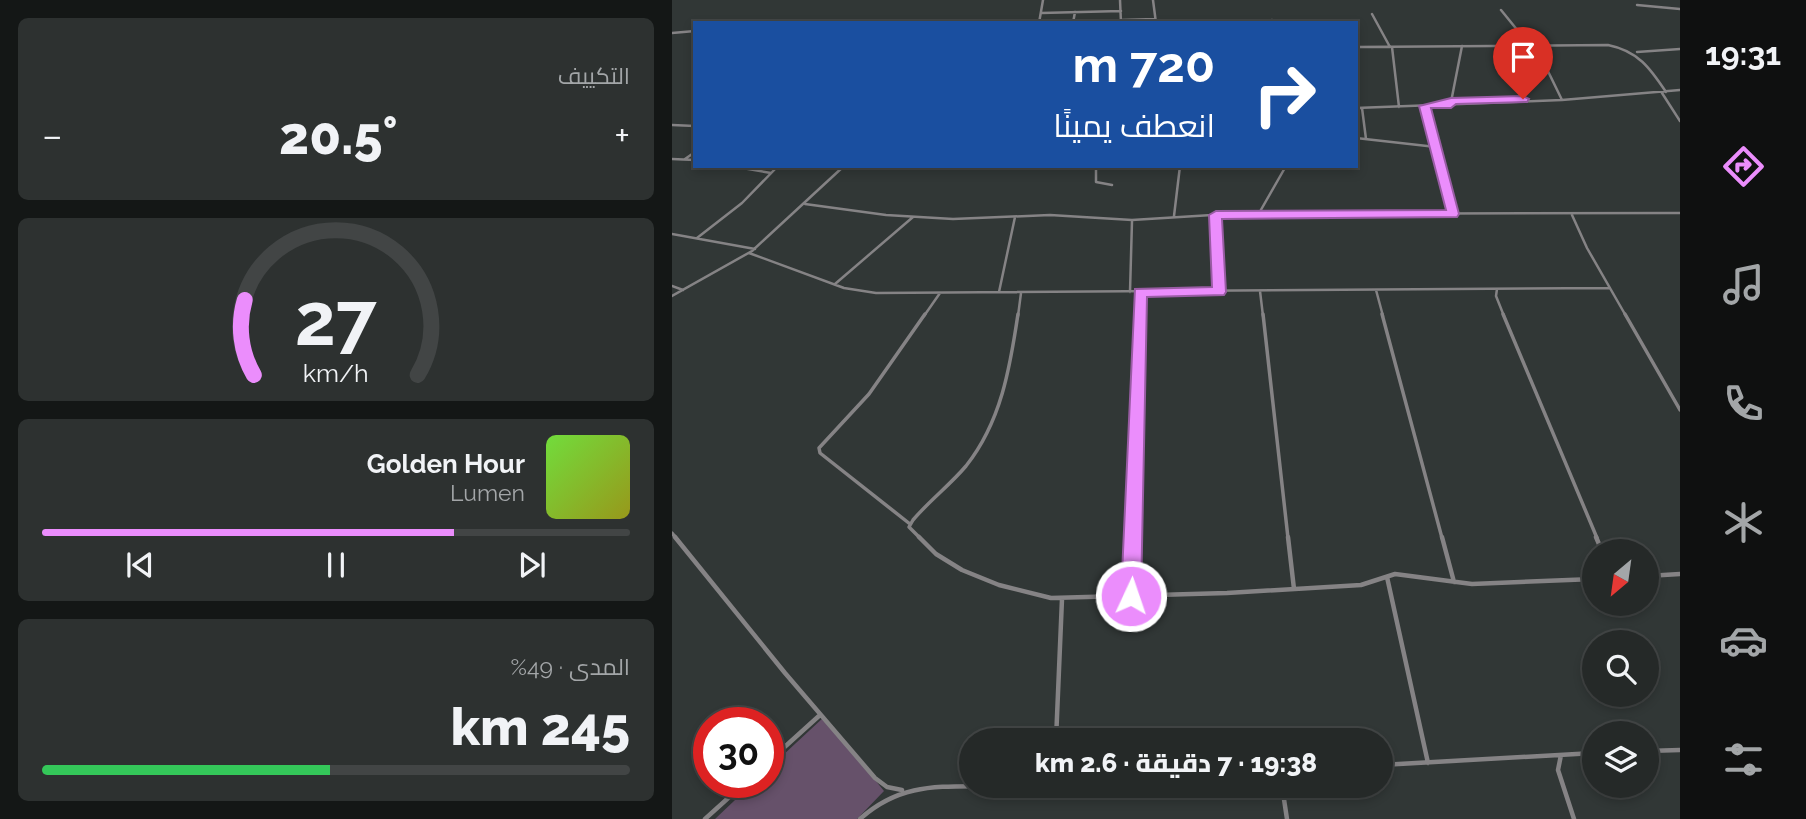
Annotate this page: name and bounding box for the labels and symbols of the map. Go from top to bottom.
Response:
pin [1493,27,1553,99]
north arrow [1582,539,1659,616]
position arrow [1094,559,1168,633]
speed limit sign: 30 [693,707,784,798]

